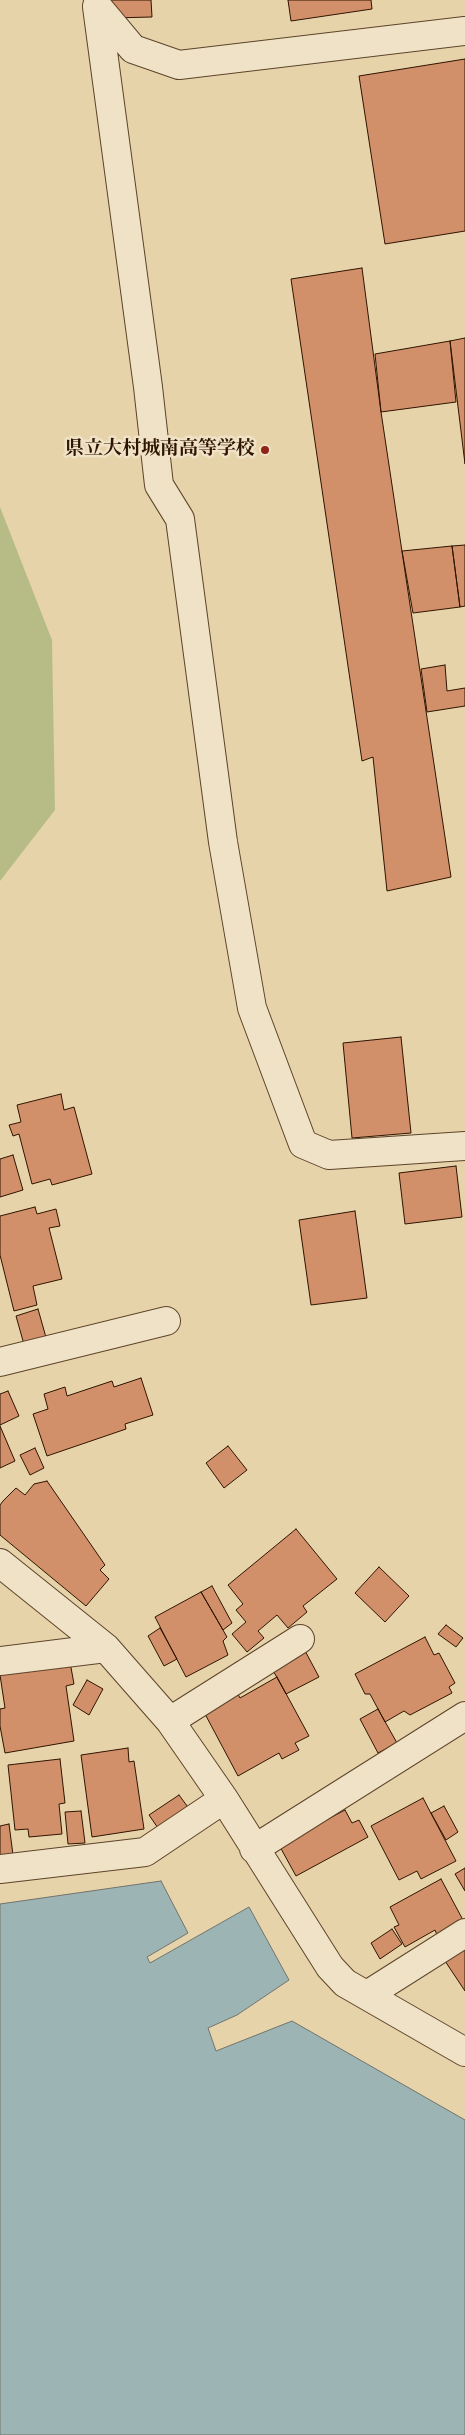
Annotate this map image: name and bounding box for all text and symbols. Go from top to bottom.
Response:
place label: 県立大村城南高等学校 [65,439,255,461]
marker: 県立大村城南高等学校 [259,444,271,456]

